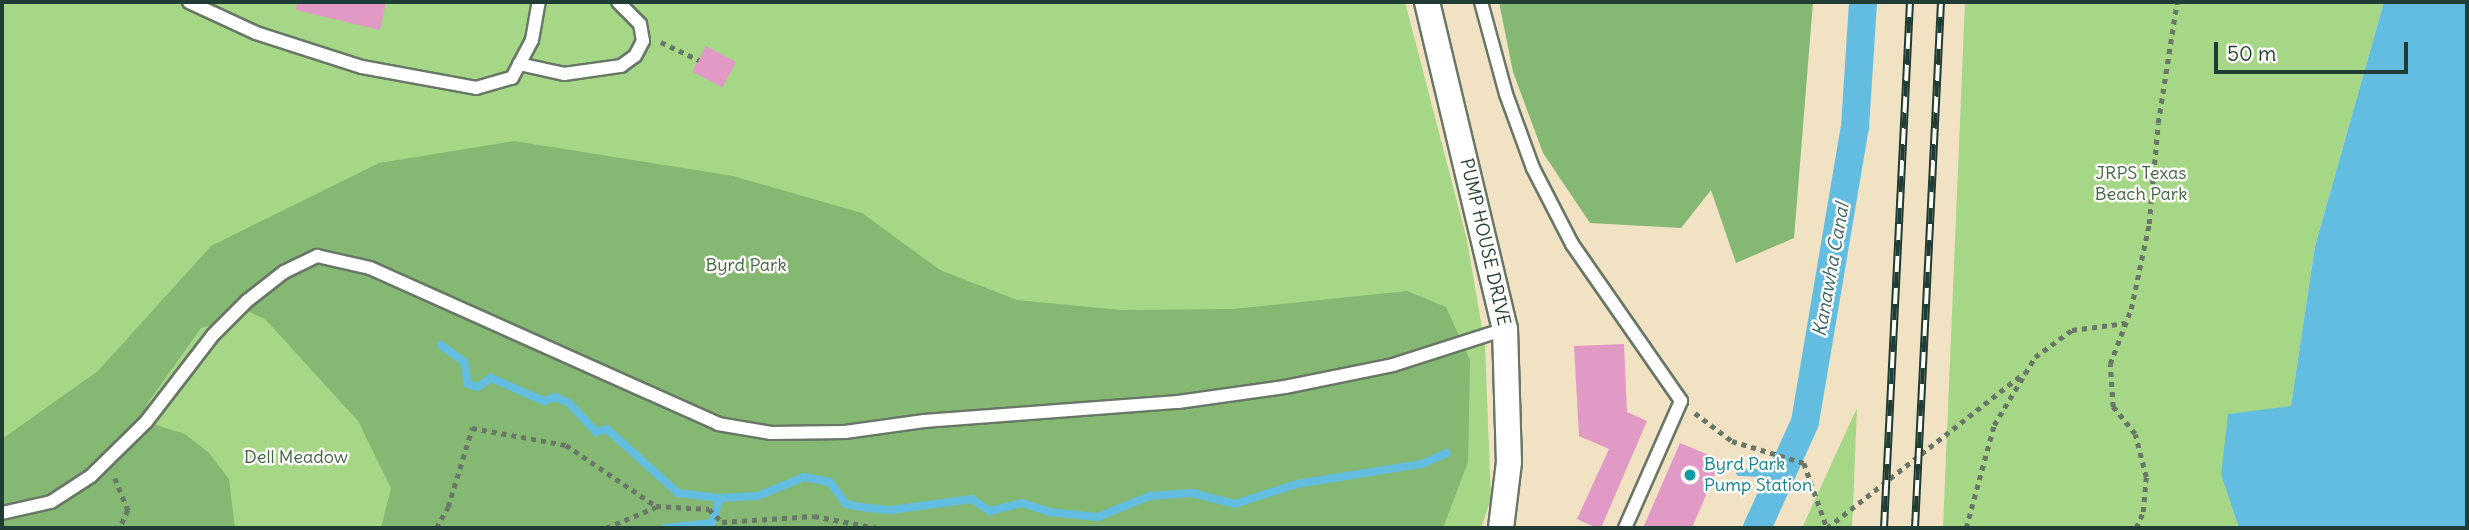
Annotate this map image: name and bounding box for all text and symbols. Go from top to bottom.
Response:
scale bar [2217,28,2411,72]
text: 50 m [2227,40,2276,67]
street label: PUMP HOUSE DRIVE [1455,156,1515,328]
park label: JRPS Texas Beach Park [2095,163,2187,206]
water label: Kanawha Canal [1808,202,1854,338]
park label: Byrd Park [705,254,787,276]
park label: Dell Meadow [244,446,348,468]
place label: Byrd Park Pump Station [1704,454,1812,496]
marker: Byrd Park Pump Station [1682,467,1698,483]

